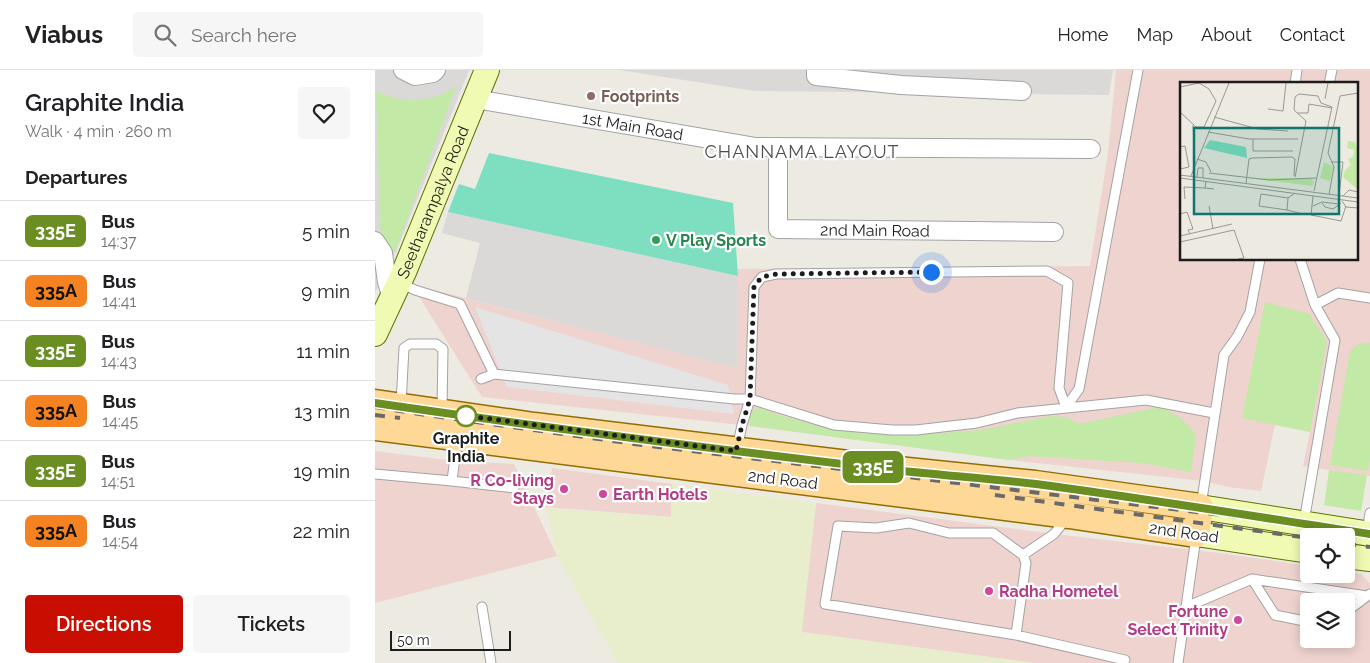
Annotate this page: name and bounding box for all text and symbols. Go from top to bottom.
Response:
search box [133,12,483,57]
text: Viabus [25,20,103,49]
icon: search [151,21,179,49]
text: Search here [191,24,297,46]
text: Home [1057,24,1108,45]
text: Map [1136,24,1173,45]
text: About [1201,24,1252,45]
text: Contact [1280,24,1345,45]
inset map [1180,82,1357,260]
button: heart [298,87,350,139]
place label: Footprints [601,87,679,106]
text: Graphite India [25,88,184,117]
marker: Footprints [585,90,597,102]
street label: 1st Main Road [581,108,685,144]
text: Walk · 4 min · 260 m [25,122,172,141]
street label: Seetharampalya Road [393,123,473,282]
district label: CHANNAMA LAYOUT [705,141,899,162]
text: Departures [25,166,127,188]
text: Bus [101,210,135,232]
text: 335E [35,220,76,241]
text: 5 min [302,220,350,242]
street label: 2nd Main Road [820,220,930,241]
place label: V Play Sports [666,231,766,250]
text: 14:37 [101,232,137,251]
marker: V Play Sports [650,234,662,246]
your location [919,260,944,285]
text: Bus [102,270,136,292]
text: 335A [35,280,77,301]
text: 9 min [301,280,350,302]
text: 14:41 [102,292,136,311]
text: Bus [101,330,135,352]
text: 335E [35,340,76,361]
text: 11 min [296,340,350,362]
text: 14:43 [101,352,137,371]
text: Bus [102,390,136,412]
text: 335A [35,400,77,421]
text: 13 min [294,400,350,422]
marker: Graphite India [455,405,477,427]
text: 14:45 [102,412,138,431]
place label: Graphite India [433,429,500,466]
text: Bus [101,450,135,472]
line badge: 335E [838,451,908,483]
text: 335E [853,456,893,477]
text: 335E [35,460,76,481]
text: 19 min [293,460,350,482]
street label: 2nd Road [747,466,819,493]
place label: R Co-living Stays [470,471,554,508]
text: 14:51 [101,472,135,491]
marker: R Co-living Stays [558,483,570,495]
place label: Earth Hotels [613,485,708,504]
marker: Earth Hotels [597,488,609,500]
text: Bus [102,510,136,532]
street label: 2nd Road [1148,518,1220,547]
text: 335A [35,520,77,541]
text: 22 min [293,520,350,542]
map controls [1300,528,1355,648]
button: locate [1300,528,1355,583]
text: 14:54 [102,532,138,551]
place label: Radha Hometel [999,582,1119,601]
marker: Radha Hometel [983,585,995,597]
button: layers [1300,593,1355,648]
button: Directions [25,595,183,653]
button: Tickets [193,595,350,653]
place label: Fortune Select Trinity [1127,602,1228,639]
marker: Fortune Select Trinity [1232,614,1244,626]
scale bar [390,628,511,651]
text: 50 m [397,632,430,648]

